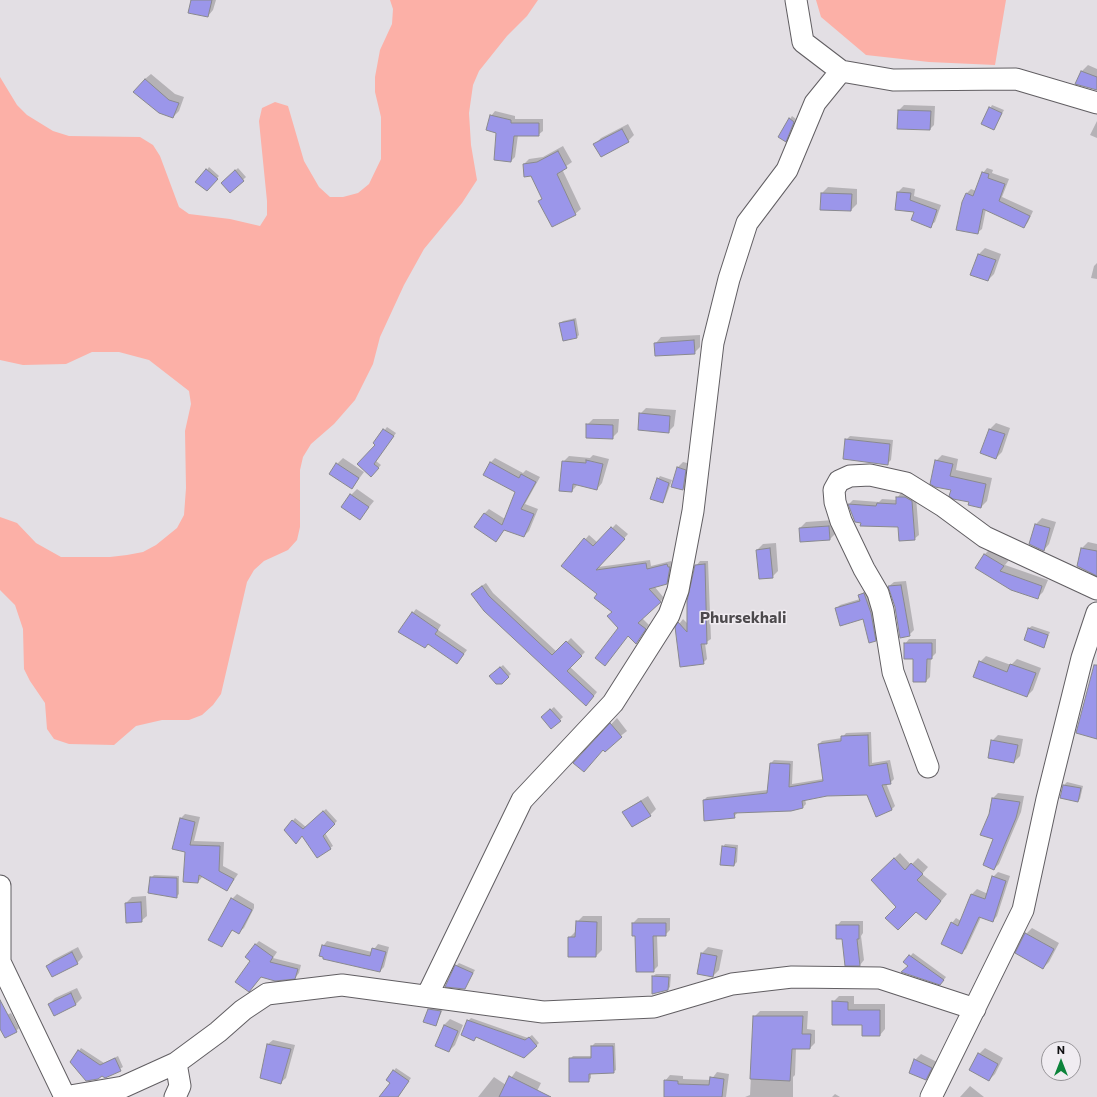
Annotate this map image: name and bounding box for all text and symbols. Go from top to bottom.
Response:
district label: Phursekhali [700,608,786,628]
north arrow [1041,1041,1081,1081]
text: N [1057,1043,1065,1056]

